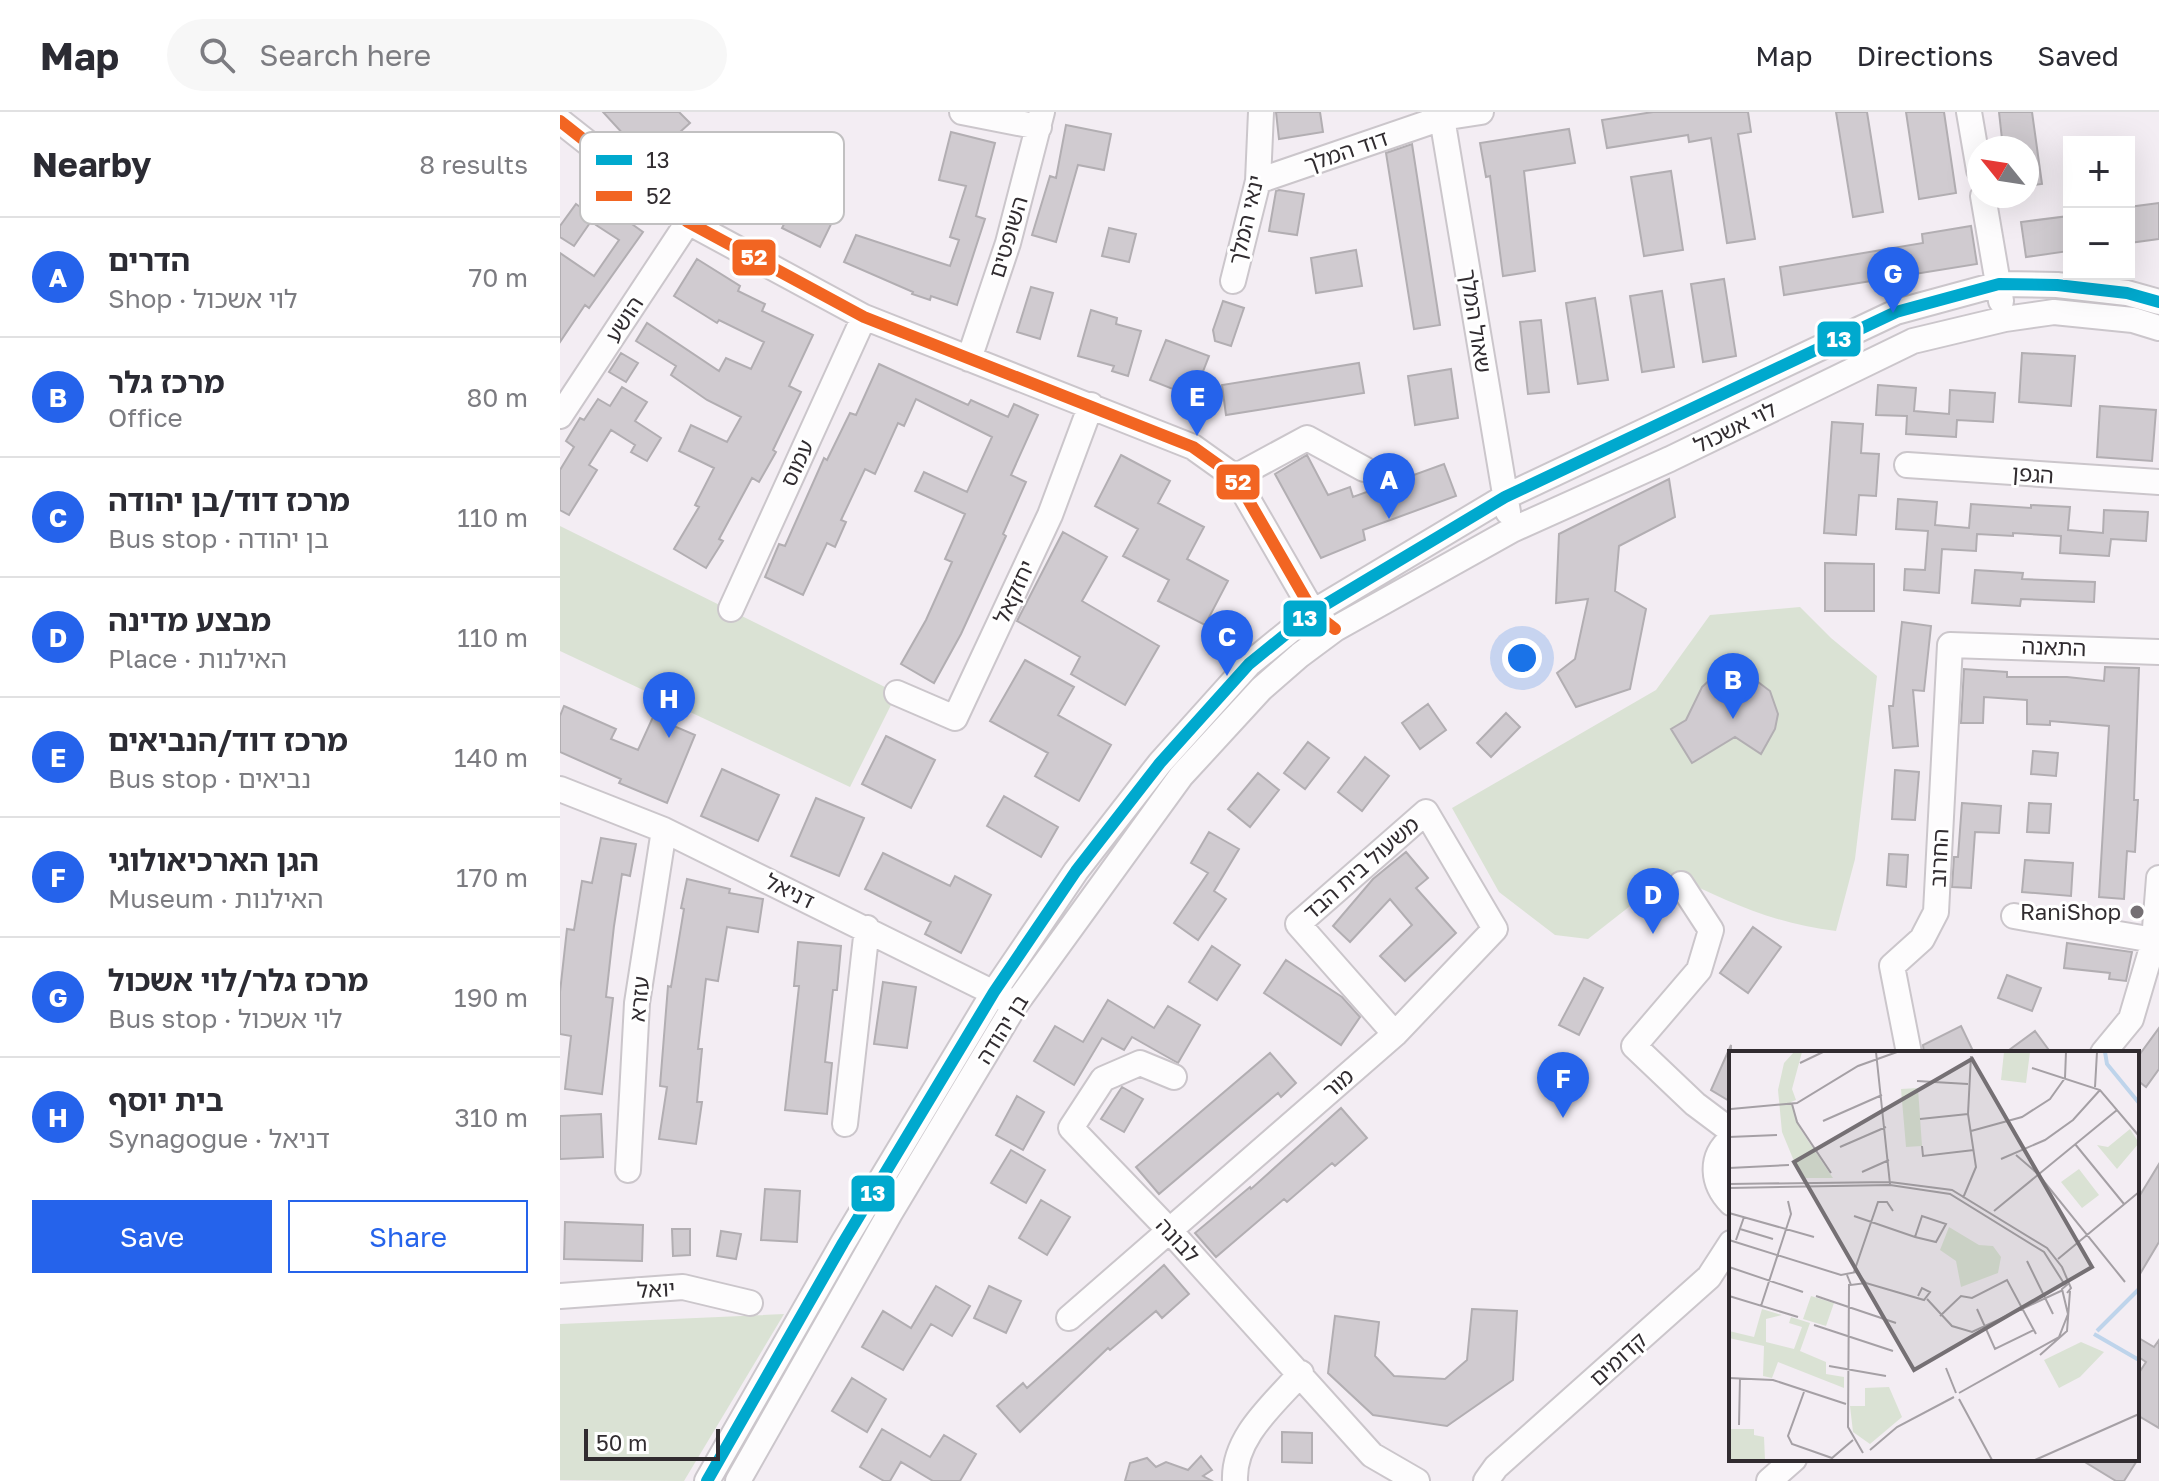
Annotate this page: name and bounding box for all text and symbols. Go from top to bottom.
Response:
search box [167,19,727,91]
text: Map [40,33,119,78]
icon: search [195,33,239,77]
text: Search here [259,37,431,73]
text: Map [1755,39,1812,72]
text: Directions [1856,39,1993,72]
text: Saved [2037,39,2119,72]
street label: דוד המלך [1300,124,1391,177]
legend [580,132,844,224]
north arrow [1967,136,2039,208]
map controls [2063,136,2135,280]
button: + [2063,136,2135,208]
text: Nearby [32,144,152,184]
text: 13 [646,146,670,173]
text: 8 results [419,149,528,180]
street label: ינאי המלך [1222,172,1269,267]
text: 52 [646,182,672,209]
street label: השופטים [982,193,1033,281]
button: − [2063,208,2135,280]
line badge: 52 [731,238,777,277]
text: הדרים [108,242,190,278]
text: 52 [741,243,767,270]
pin: G [1867,247,1919,313]
text: A [49,262,67,293]
text: 70 m [469,262,528,293]
street label: שאול המלך [1455,267,1498,375]
text: Shop · לוי אשכול [108,283,298,314]
street label: הושע [599,291,648,347]
line badge: 13 [1816,320,1862,358]
text: 13 [1827,325,1851,352]
text: מרכז גלר [108,364,225,400]
pin: E [1171,370,1223,436]
text: B [49,382,67,413]
text: 80 m [467,382,528,413]
street label: לוי אשכול [1689,395,1780,458]
text: Office [108,402,183,433]
street label: עמוס [774,435,819,490]
pin: A [1363,453,1415,519]
street label: הגפן [2011,459,2055,488]
line badge: 52 [1215,463,1261,501]
text: 52 [1225,468,1251,495]
text: מרכז דוד/בן יהודה [108,482,350,518]
text: C [49,502,67,533]
text: 110 m [457,502,528,533]
text: Bus stop · בן יהודה [108,523,329,554]
street label: יחזקאל [987,556,1040,628]
line badge: 13 [1282,599,1328,638]
text: מבצע מדינה [108,602,271,638]
text: 13 [1293,604,1317,631]
pin: C [1201,610,1253,676]
text: D [49,622,67,653]
text: 110 m [457,622,528,653]
street label: התאנה [2021,632,2087,661]
your location [1502,638,1542,678]
text: Place · האילנות [108,643,287,674]
pin: B [1707,653,1759,719]
pin: H [643,672,695,738]
text: מרכז דוד/הנביאים [108,722,348,758]
text: E [50,742,66,773]
text: 140 m [454,742,528,773]
text: Bus stop · נביאים [108,763,311,794]
street label: משעול בית הבד [1297,810,1424,925]
street label: החרוב [1923,828,1954,888]
text: הגן הארכיאולוגי [108,842,319,878]
text: F [50,862,66,893]
text: 170 m [456,862,528,893]
street label: דניאל [761,867,819,914]
pin: D [1627,868,1679,934]
text: Museum · האילנות [108,883,323,914]
place label: RaniShop [2020,898,2121,925]
marker: RaniShop [2128,903,2146,921]
text: מרכז גלר/לוי אשכול [108,962,368,998]
street label: עזרא [623,975,654,1023]
text: G [48,982,68,1013]
text: 190 m [454,982,528,1013]
street label: בן יהודה [970,989,1033,1069]
text: Bus stop · לוי אשכול [108,1003,343,1034]
inset map [1729,1051,2139,1461]
pin: F [1537,1052,1589,1118]
street label: מור [1317,1062,1359,1103]
text: בית יוסף [108,1082,224,1118]
text: H [48,1102,68,1133]
text: 310 m [455,1102,528,1133]
text: Synagogue · דניאל [108,1123,330,1154]
line badge: 13 [850,1174,896,1213]
text: 13 [861,1179,885,1206]
button: Save [32,1200,272,1273]
button: Share [288,1200,528,1273]
street label: לבונה [1151,1211,1206,1268]
street label: יואל [636,1274,676,1303]
street label: קדומים [1583,1326,1652,1391]
scale bar [584,1425,720,1461]
text: 50 m [596,1429,647,1456]

